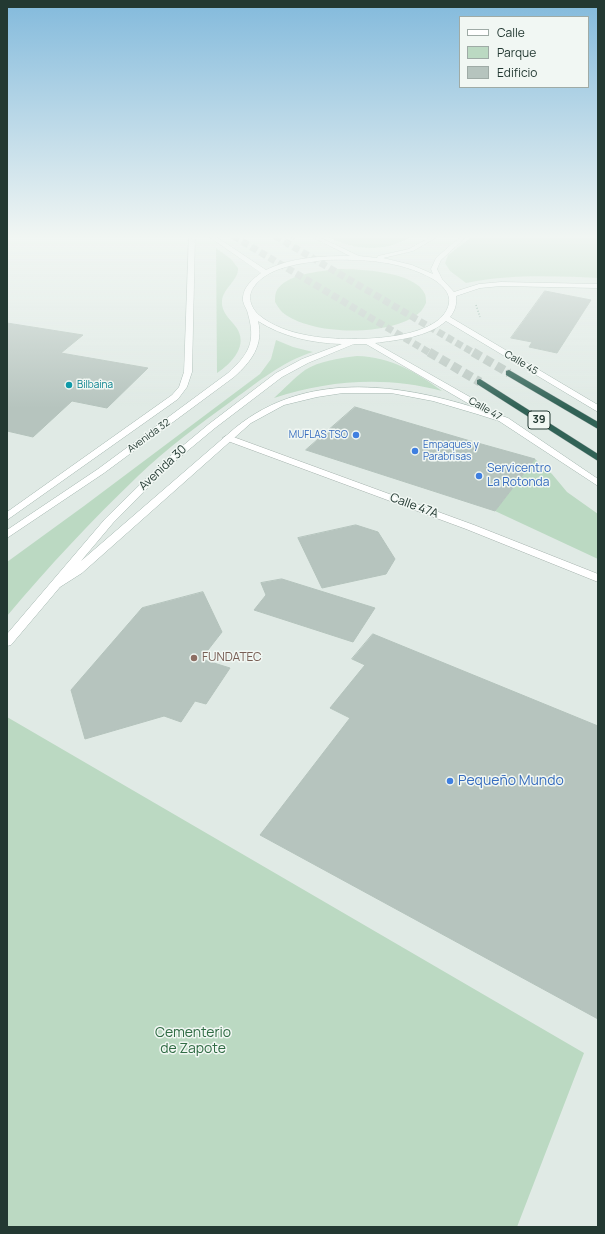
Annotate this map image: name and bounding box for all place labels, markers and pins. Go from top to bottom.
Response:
place label: Bilbaina [77,379,113,391]
marker: Bilbaina [64,380,74,390]
place label: MUFLAS TSO [289,429,348,441]
marker: MUFLAS TSO [351,430,361,440]
place label: Empaques y Parabrisas [423,439,479,462]
marker: Empaques y Parabrisas [410,446,420,456]
place label: Servicentro La Rotonda [487,462,551,490]
marker: Servicentro La Rotonda [474,471,484,481]
place label: FUNDATEC [202,651,262,665]
marker: FUNDATEC [189,653,199,663]
place label: Pequeño Mundo [458,773,564,789]
marker: Pequeño Mundo [445,776,455,786]

